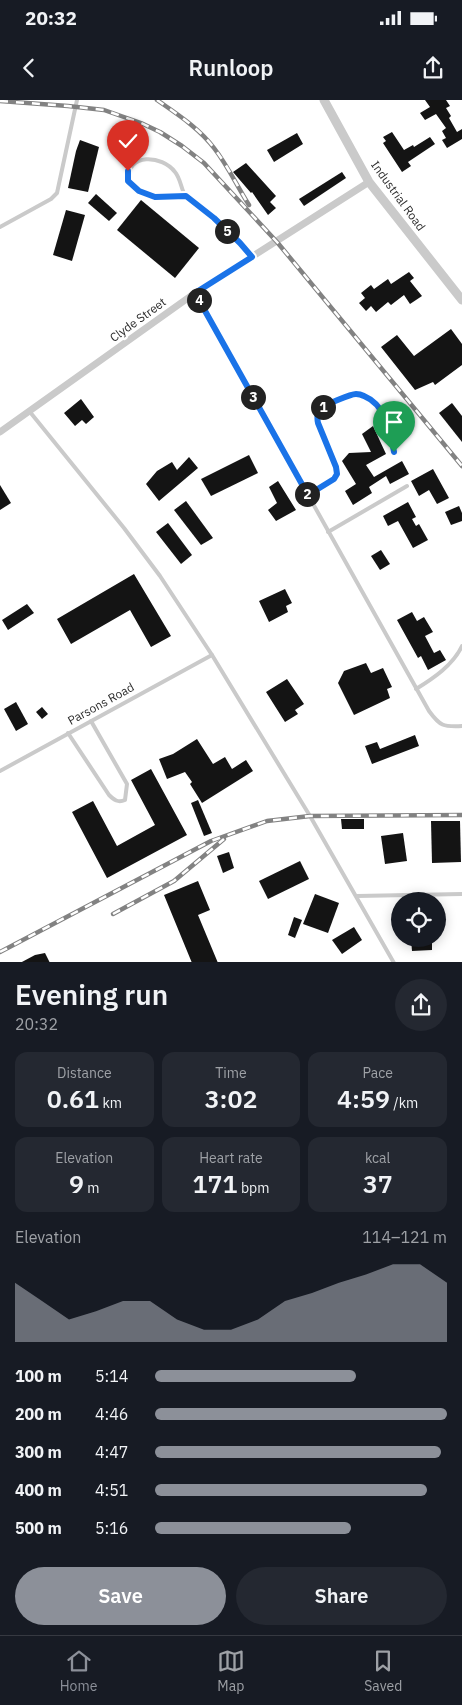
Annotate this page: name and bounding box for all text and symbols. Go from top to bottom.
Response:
text: 20:32 [25,6,77,30]
text: Runloop [189,53,273,82]
icon: back [15,54,43,82]
icon: share [419,54,447,82]
pin [107,120,149,171]
icon: check [114,127,142,155]
street label: Industrial Road [368,158,429,234]
pin: 5 [214,218,240,244]
text: 5 [223,222,232,240]
pin: 4 [186,288,212,312]
text: 4 [195,291,204,309]
street label: Clyde Street [107,294,169,345]
pin: 3 [240,384,266,410]
text: 3 [249,388,258,406]
pin: 1 [310,394,336,420]
text: 1 [319,398,328,416]
pin [373,401,415,452]
icon: arrive [380,408,408,436]
pin: 2 [294,482,320,506]
text: 2 [303,485,312,503]
street label: Parsons Road [65,679,137,728]
map controls [391,892,446,947]
button: locate [391,892,446,947]
text: Evening run [15,976,168,1013]
button: share [395,979,447,1031]
text: 20:32 [15,1014,58,1034]
text: Distance [57,1064,112,1082]
text: Time [215,1064,247,1082]
text: Pace [362,1064,393,1082]
text: 0.61 [47,1082,99,1115]
text: 3:02 [205,1082,257,1115]
text: 4:59 [337,1082,390,1115]
text: km [99,1094,122,1112]
text: /km [390,1094,418,1112]
text: Elevation [55,1149,113,1167]
text: Heart rate [199,1149,263,1167]
text: kcal [365,1149,390,1167]
text: 9 [69,1167,84,1200]
text: 171 [193,1167,238,1200]
text: 37 [363,1167,393,1200]
text: m [84,1179,100,1197]
text: bpm [238,1179,269,1197]
text: Elevation [15,1227,81,1247]
text: 114–121 m [362,1227,447,1247]
text: 100 m [15,1366,62,1386]
text: 5:14 [95,1366,128,1386]
text: 200 m [15,1404,62,1424]
text: 4:46 [95,1404,128,1424]
text: 300 m [15,1442,62,1462]
text: 4:47 [95,1442,128,1462]
text: 400 m [15,1480,62,1500]
text: 4:51 [95,1480,128,1500]
text: 500 m [15,1518,62,1538]
text: 5:16 [95,1518,128,1538]
button: Save [15,1567,226,1625]
button: Share [236,1567,447,1625]
tab: Home [60,1647,97,1695]
tab: Map [217,1647,245,1695]
tab: Saved [364,1647,402,1695]

